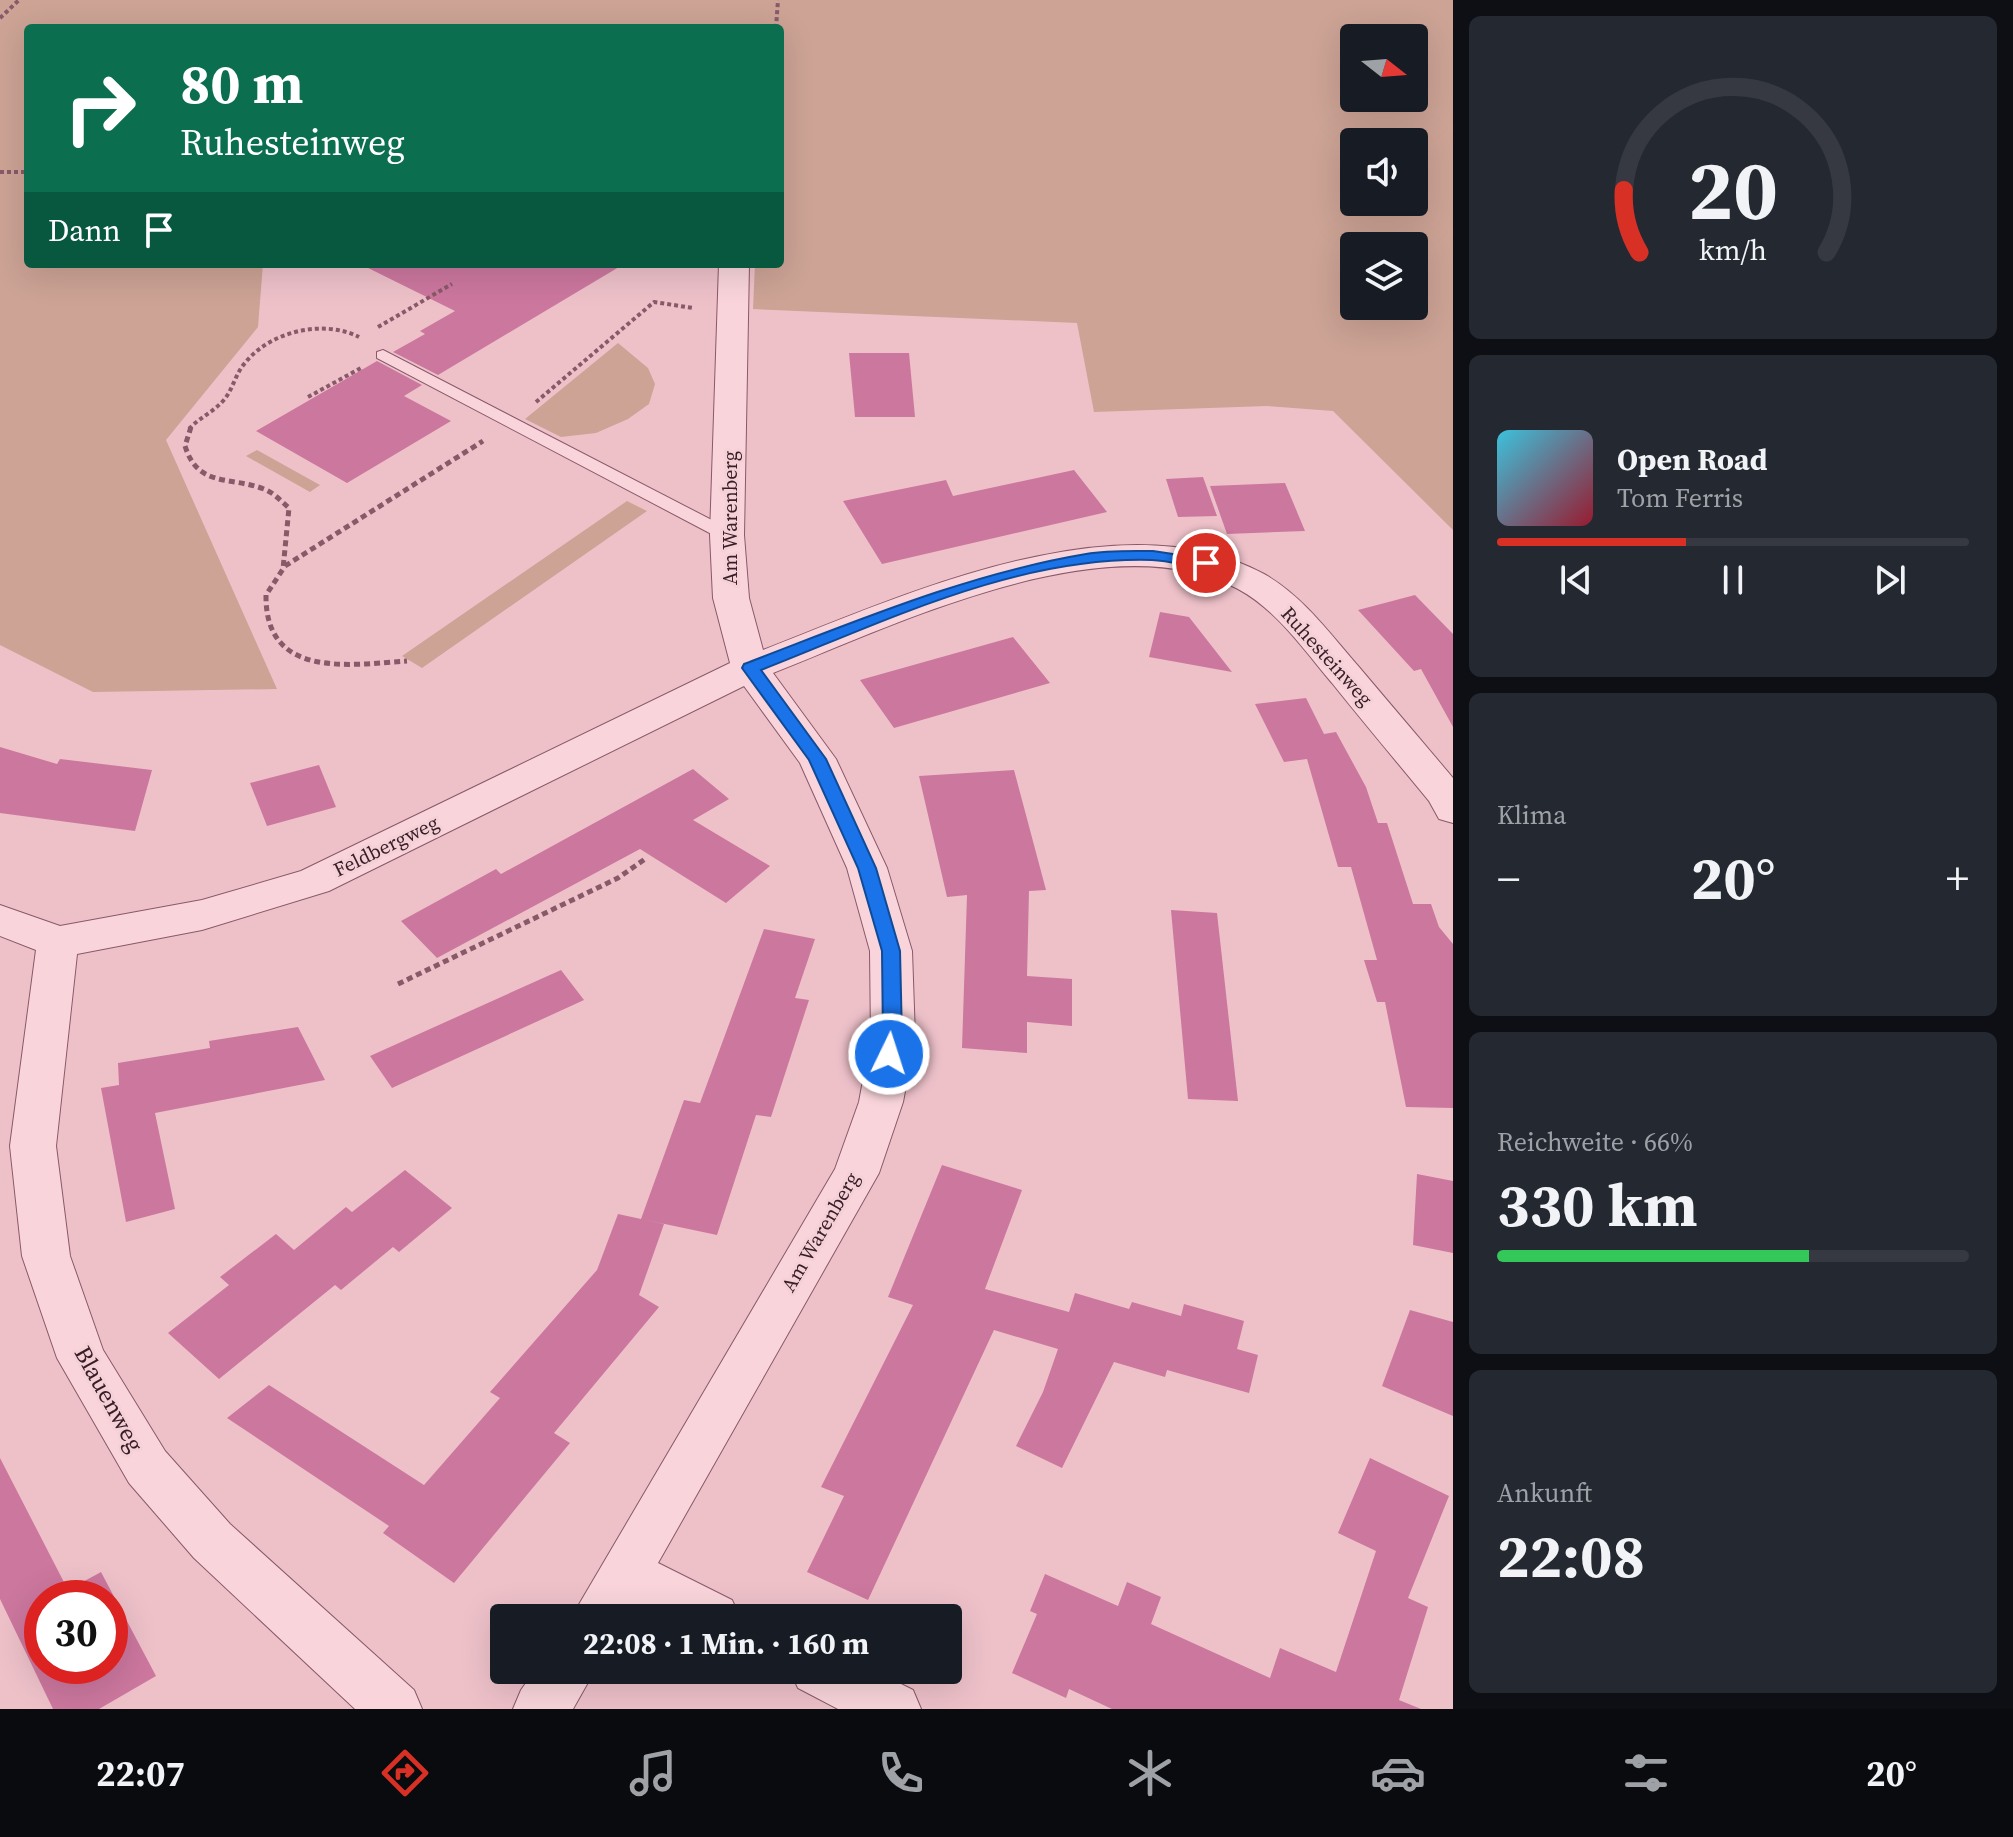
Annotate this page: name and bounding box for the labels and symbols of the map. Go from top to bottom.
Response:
north arrow [1340,24,1428,112]
street label: Am Warenberg [716,451,744,585]
pin [1172,529,1240,597]
street label: Ruhesteinweg [1275,600,1379,712]
street label: Feldbergweg [329,808,443,884]
position arrow [847,1012,931,1096]
street label: Am Warenberg [774,1167,866,1297]
street label: Blauenweg [67,1340,152,1458]
speed limit sign: 30 [24,1580,128,1684]

